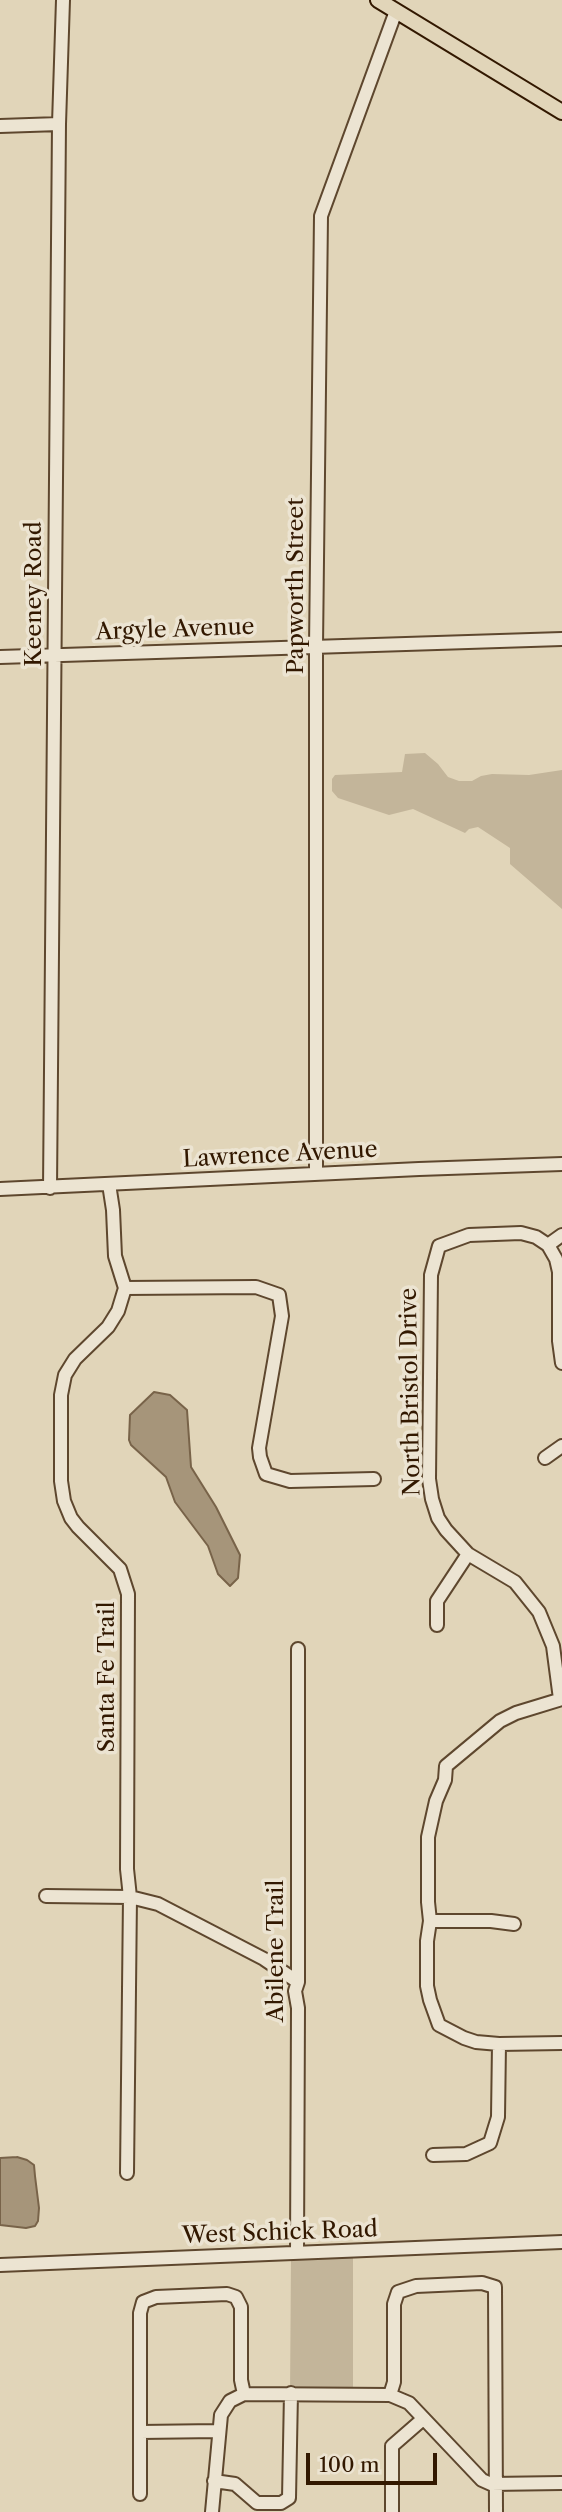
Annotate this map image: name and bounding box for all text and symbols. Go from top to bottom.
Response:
street label: Papworth Street [282,498,310,674]
street label: Keeney Road [20,521,48,667]
street label: Argyle Avenue [95,613,255,647]
street label: Lawrence Avenue [182,1136,378,1174]
street label: North Bristol Drive [395,1288,427,1496]
street label: Santa Fe Trail [93,1602,121,1752]
street label: Abilene Trail [262,1880,290,2022]
street label: West Schick Road [182,2216,378,2250]
scale bar [310,2438,441,2482]
text: 100 m [319,2452,380,2477]

